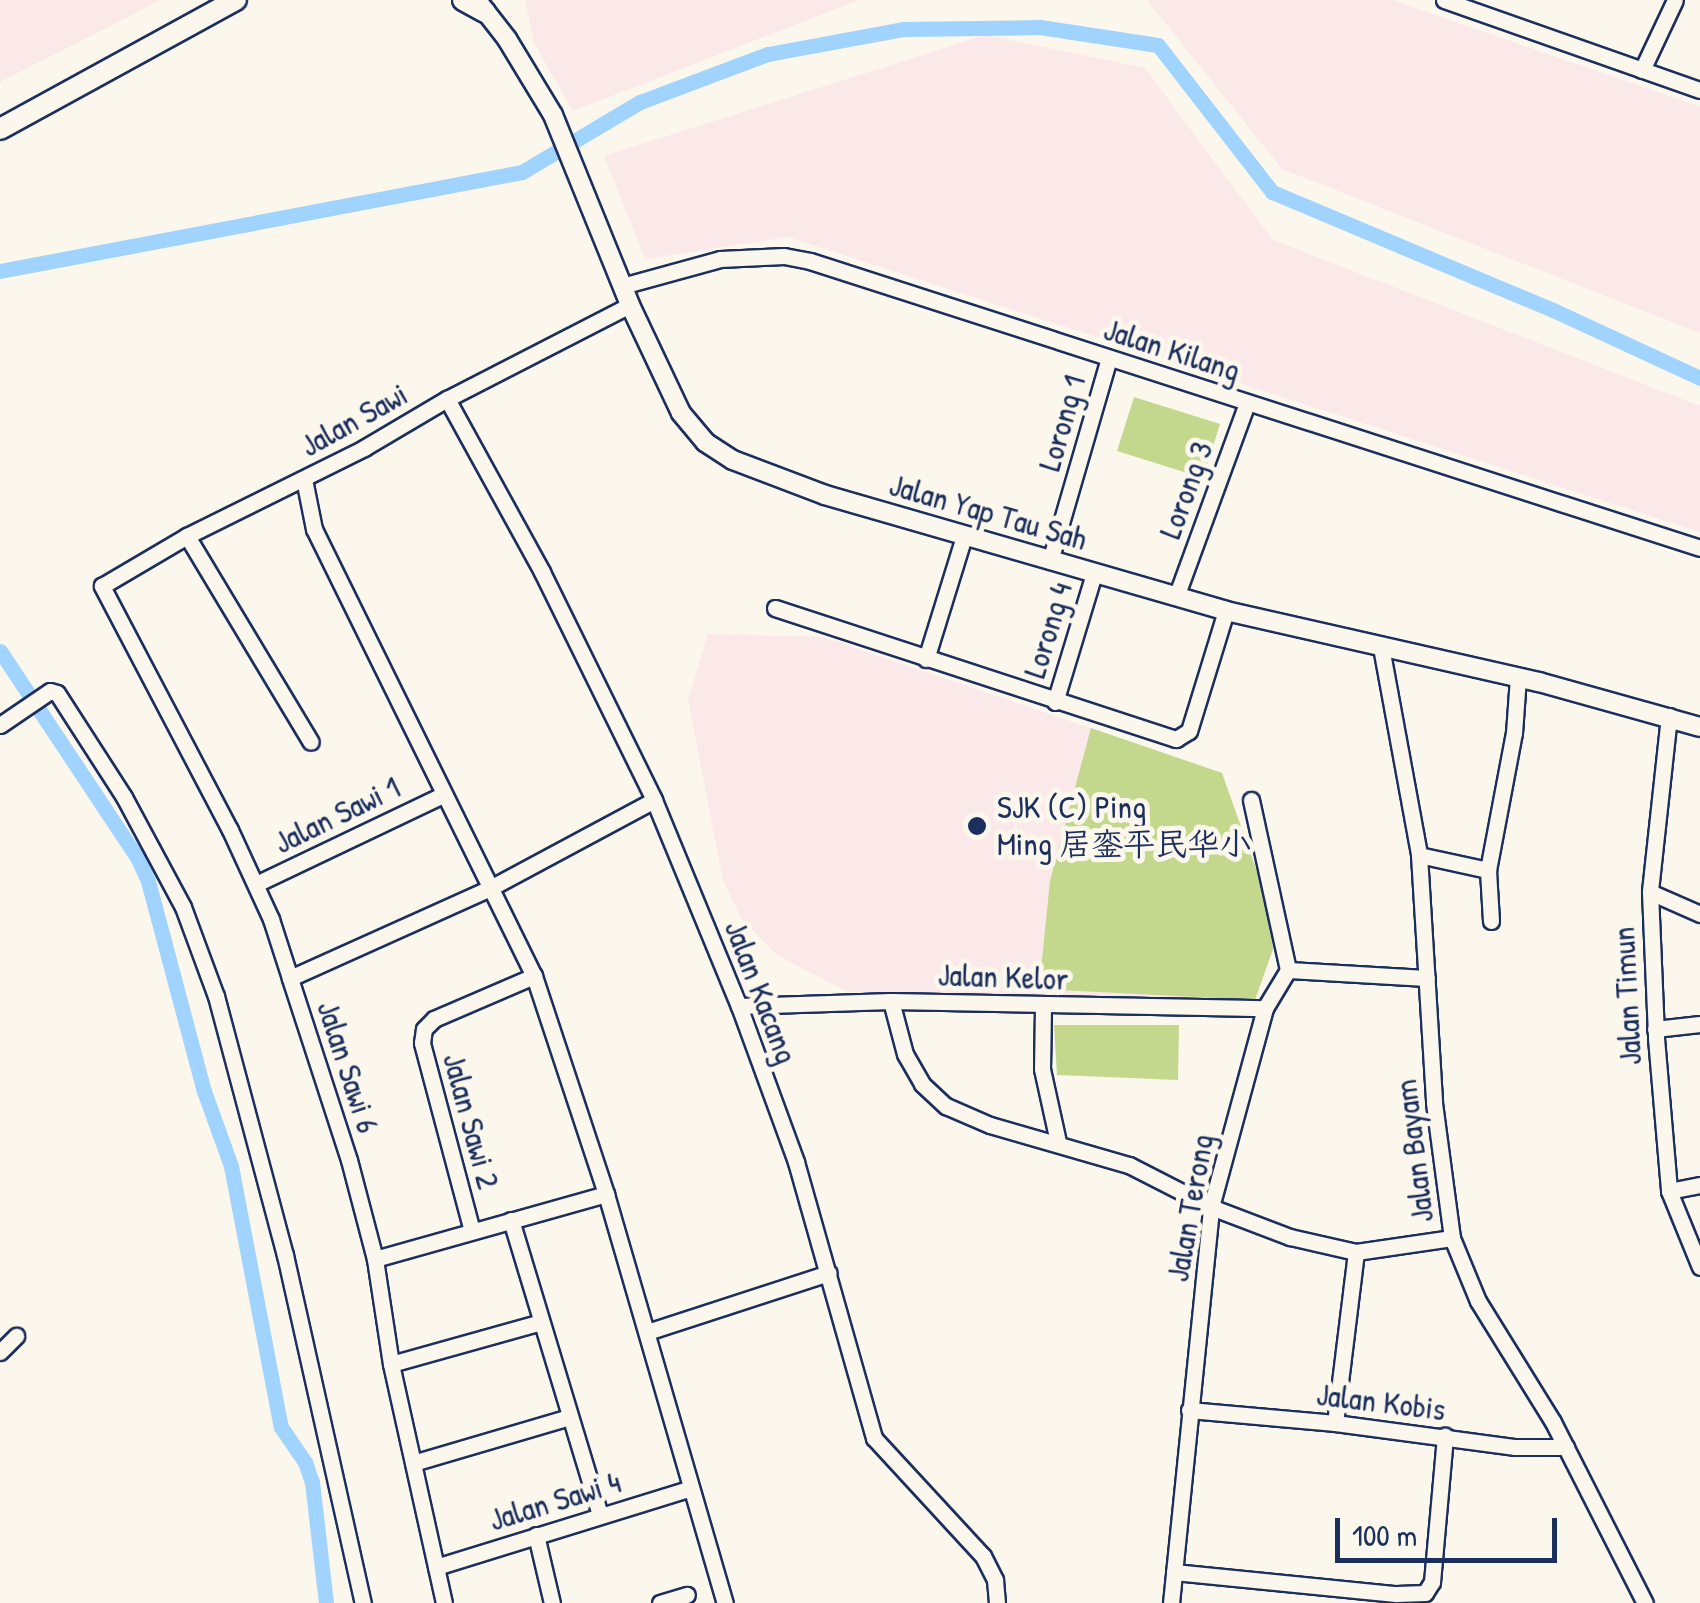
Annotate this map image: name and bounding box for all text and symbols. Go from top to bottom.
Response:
street label: Jalan Kilang [1099,310,1245,390]
street label: Lorong 1 [1030,371,1094,475]
street label: Jalan Sawi [294,375,414,465]
street label: Lorong 3 [1151,436,1221,544]
street label: Jalan Yap Tau Sah [885,466,1091,558]
street label: Lorong 4 [1015,577,1081,683]
street label: Jalan Sawi 1 [268,768,406,862]
place label: SJK (C) Ping Ming 居銮平民华小 [997,789,1251,864]
marker: SJK (C) Ping Ming 居銮平民华小 [966,815,988,837]
street label: Jalan Kacang [716,915,806,1069]
street label: Jalan Timun [1604,926,1650,1066]
street label: Jalan Kelor [937,956,1069,998]
street label: Jalan Sawi 6 [309,996,387,1138]
street label: Jalan Sawi 2 [434,1049,508,1193]
street label: Jalan Bayam [1386,1077,1442,1225]
street label: Jalan Terong [1158,1131,1222,1285]
street label: Jalan Kobis [1314,1375,1448,1429]
street label: Jalan Sawi 4 [484,1463,626,1539]
scale bar [1340,1498,1562,1560]
text: 100 m [1352,1515,1417,1555]

